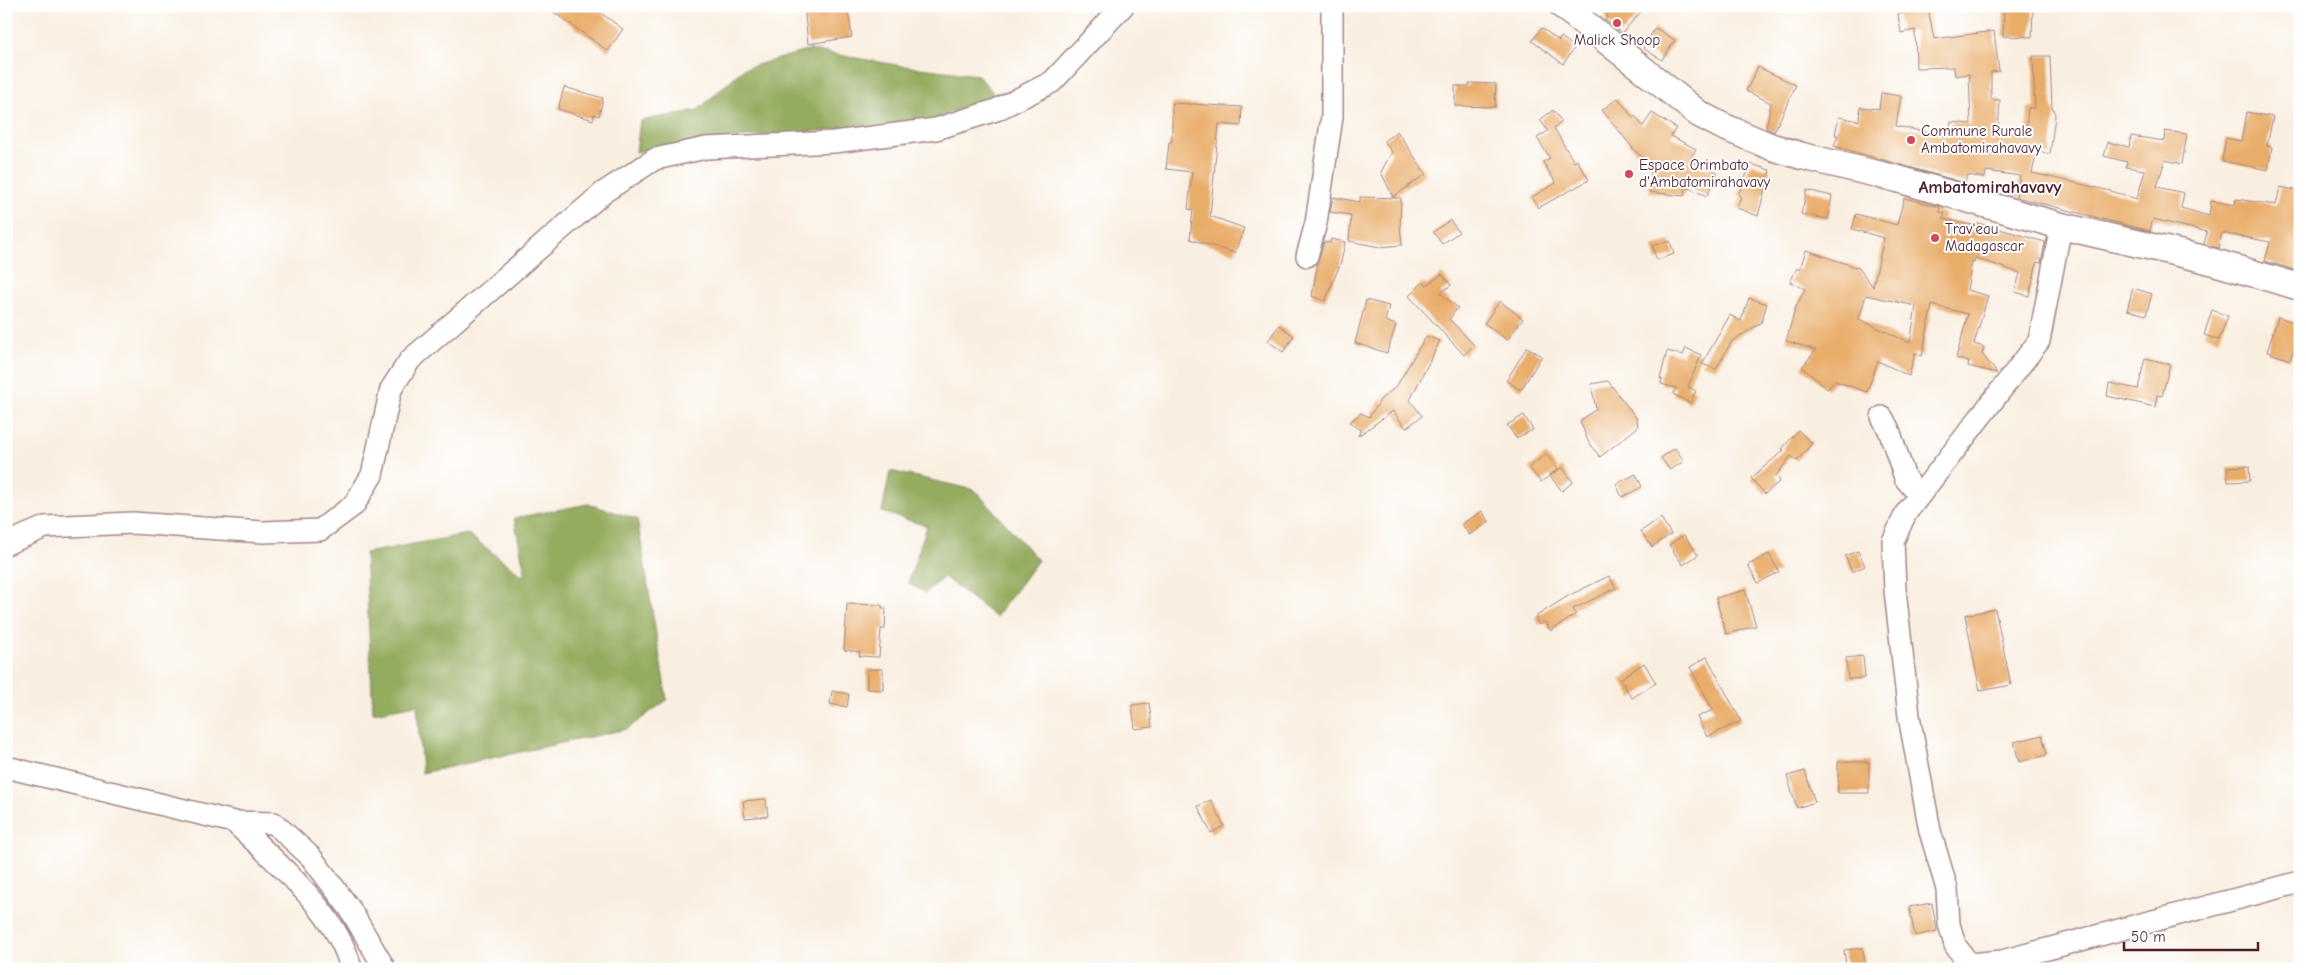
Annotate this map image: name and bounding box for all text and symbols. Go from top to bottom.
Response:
marker: Malick Shoop [1611,17,1623,29]
place label: Malick Shoop [1574,31,1660,49]
place label: Commune Rurale Ambatomirahavavy [1921,122,2042,157]
marker: Commune Rurale Ambatomirahavavy [1905,134,1917,146]
place label: Espace Orimbato d'Ambatomirahavavy [1639,156,1771,191]
marker: Espace Orimbato d'Ambatomirahavavy [1623,168,1635,180]
district label: Ambatomirahavavy [1918,177,2062,198]
place label: Trav'eau Madagascar [1945,220,2024,255]
marker: Trav'eau Madagascar [1929,232,1941,244]
scale bar [2124,920,2257,952]
text: 50 m [2131,928,2166,946]

